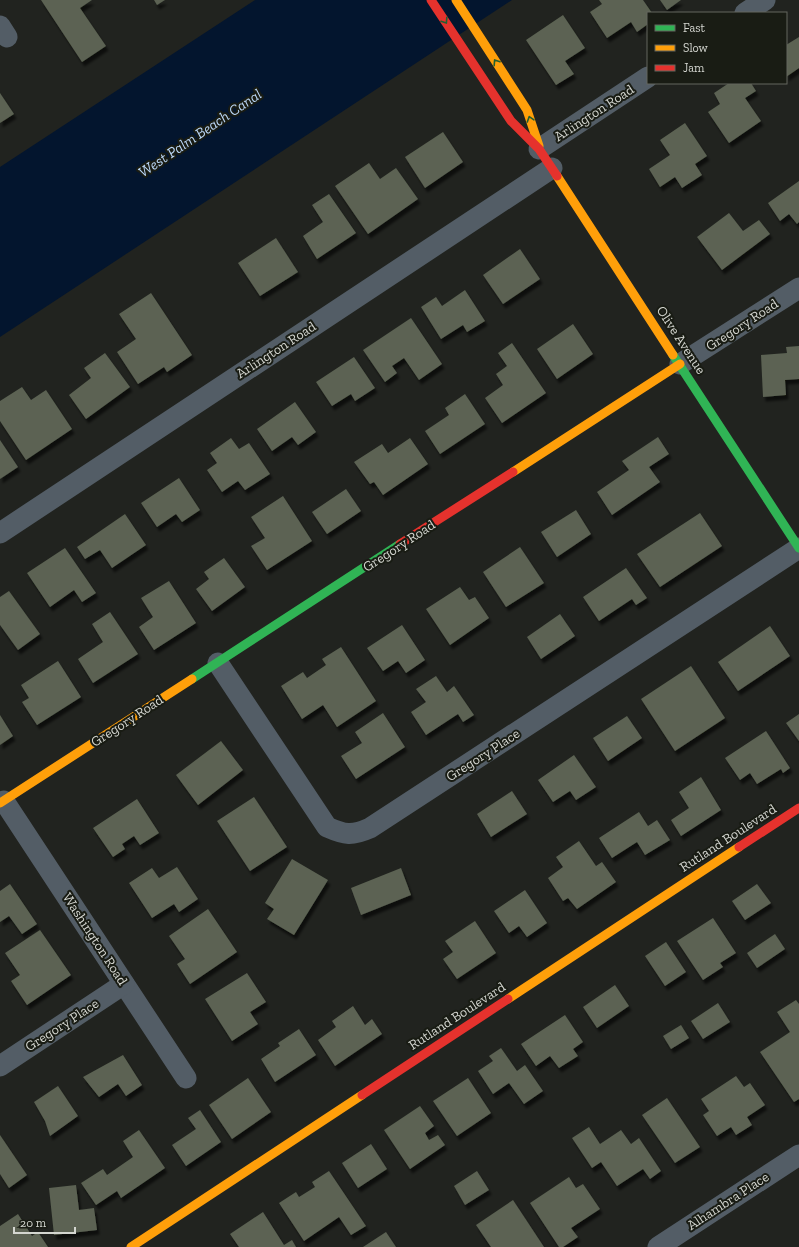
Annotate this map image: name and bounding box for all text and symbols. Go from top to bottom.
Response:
legend [647,12,787,84]
one-way arrow [440,17,447,24]
text: Fast [683,21,706,35]
text: Slow [683,41,709,55]
one-way arrow [494,59,501,66]
text: Jam [683,61,705,75]
street label: Arlington Road [551,81,637,145]
water label: West Palm Beach Canal [135,85,265,181]
one-way arrow [526,116,535,123]
street label: Gregory Road [703,295,782,355]
street label: Olive Avenue [653,303,710,378]
street label: Arlington Road [233,318,319,382]
street label: Gregory Road [360,516,439,576]
street label: Gregory Road [88,691,167,751]
street label: Gregory Place [443,725,523,785]
street label: Rutland Boulevard [676,800,780,876]
street label: Washington Road [59,890,131,989]
street label: Rutland Boulevard [405,978,509,1054]
street label: Gregory Place [22,995,102,1055]
street label: Alhambra Place [684,1168,773,1234]
scale bar [14,1209,75,1235]
text: 20 m [20,1216,47,1230]

